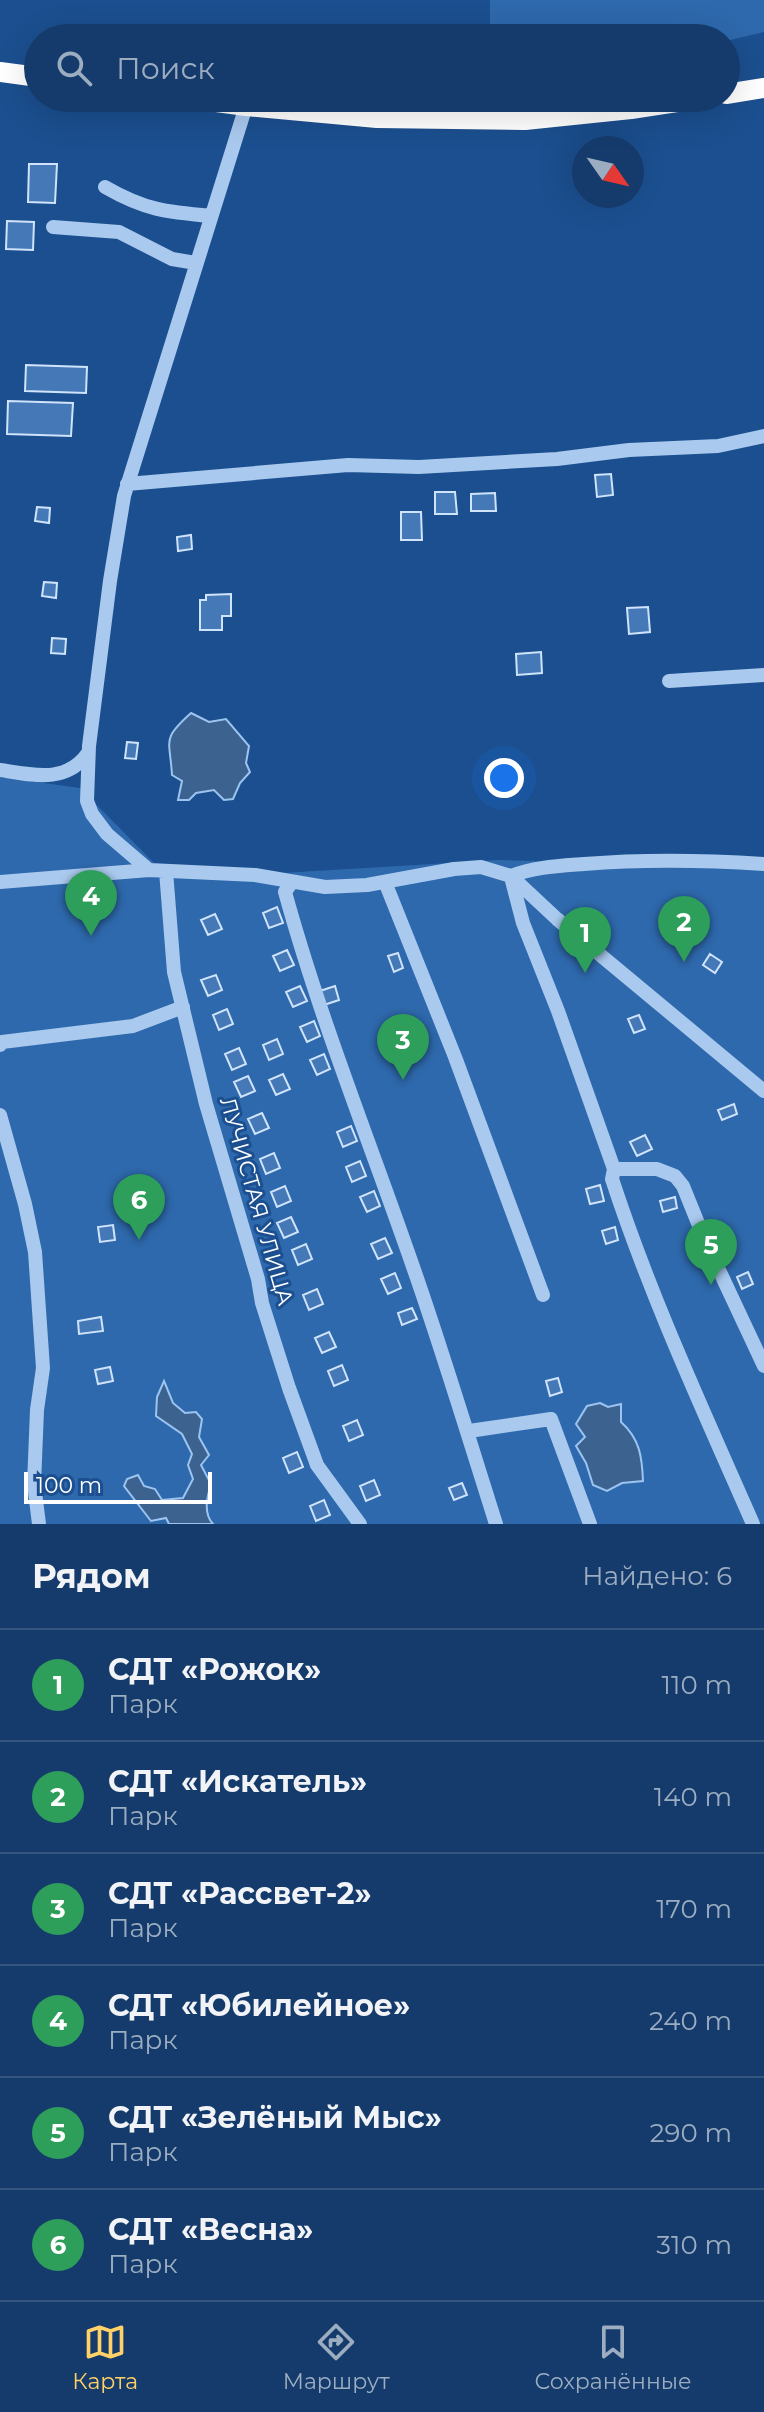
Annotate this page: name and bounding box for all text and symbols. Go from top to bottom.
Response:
search box [24,24,740,112]
icon: search [52,46,96,90]
text: Поиск [116,50,215,87]
north arrow [572,136,644,208]
your location [484,758,524,798]
pin: 4 [65,870,117,936]
pin: 2 [658,896,710,962]
pin: 1 [559,907,611,973]
pin: 3 [377,1014,429,1080]
street label: ЛУЧИСТАЯ УЛИЦА [214,1094,299,1309]
pin: 6 [113,1174,165,1240]
pin: 5 [685,1219,737,1285]
scale bar [24,1468,212,1504]
text: 100 m [36,1472,102,1499]
text: Рядом [32,1555,151,1597]
text: Найдено: 6 [582,1560,732,1592]
text: СДТ «Рожок» [108,1651,321,1688]
text: 1 [53,1669,63,1701]
text: 110 m [662,1669,732,1701]
text: Парк [108,1688,178,1720]
text: СДТ «Искатель» [108,1763,367,1800]
text: 2 [50,1781,66,1813]
text: 140 m [654,1781,732,1813]
text: Парк [108,1800,178,1832]
text: СДТ «Рассвет-2» [108,1875,372,1912]
text: 3 [50,1893,66,1925]
text: 170 m [656,1893,732,1925]
text: Парк [108,1912,178,1944]
text: СДТ «Юбилейное» [108,1987,410,2024]
text: 4 [49,2005,67,2037]
text: 240 m [649,2005,732,2037]
text: Парк [108,2024,178,2056]
text: СДТ «Зелёный Мыс» [108,2099,442,2136]
text: 5 [50,2117,66,2149]
text: 290 m [650,2117,732,2149]
text: Парк [108,2136,178,2168]
text: СДТ «Весна» [108,2211,313,2248]
text: 6 [50,2229,66,2261]
text: 310 m [656,2229,732,2261]
text: Парк [108,2248,178,2280]
tab: Карта [72,2320,138,2395]
tab: Маршрут [283,2320,390,2395]
tab: Сохранённые [534,2320,692,2395]

